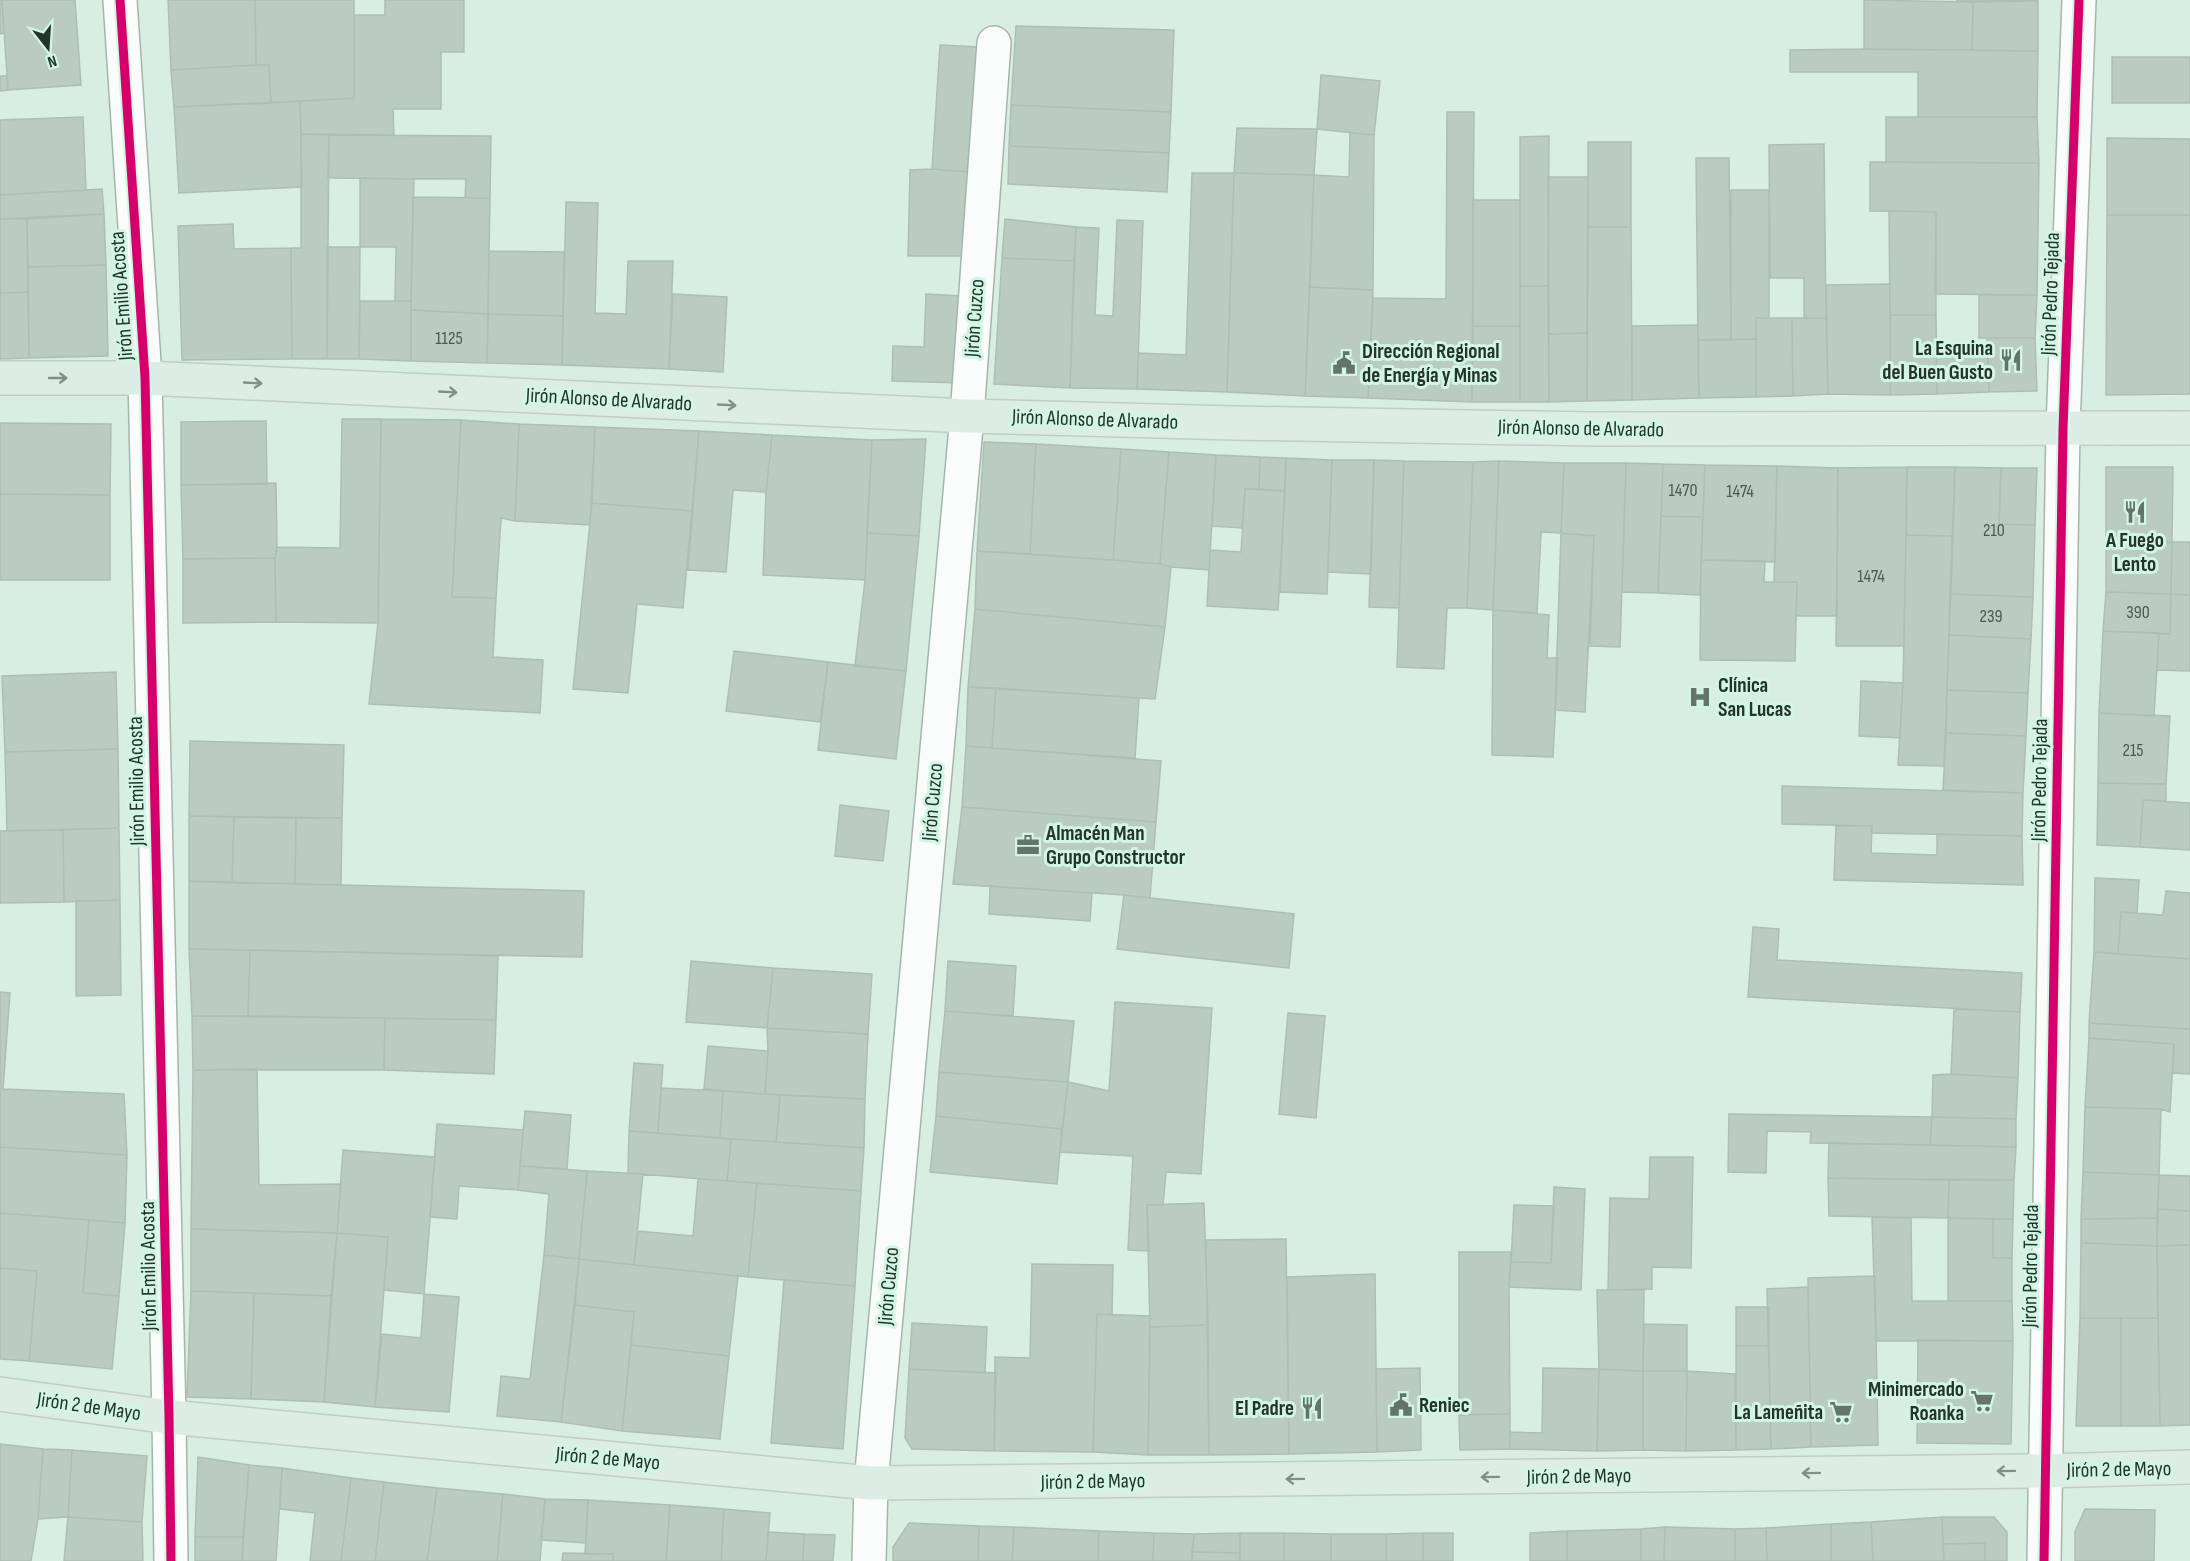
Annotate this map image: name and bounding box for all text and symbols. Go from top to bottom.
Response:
north arrow [18,18,78,78]
text: N [45,51,59,71]
street label: Jirón Emilio Acosta [105,230,139,362]
street label: Jirón Pedro Tejada [2036,232,2065,357]
street label: Jirón Cuzco [959,278,990,359]
house number: 1125 [435,328,463,349]
place label: La Esquina del Buen Gusto [1882,336,1993,385]
place label: Dirección Regional de Energía y Minas [1362,339,1500,388]
restaurant icon: La Esquina del Buen Gusto [1998,347,2024,373]
public building icon: Dirección Regional de Energía y Minas [1331,350,1357,376]
one-way arrow [48,372,68,384]
one-way arrow [243,377,263,388]
street label: Jirón Alonso de Alvarado [524,383,693,416]
one-way arrow [438,386,458,397]
one-way arrow [716,399,736,410]
street label: Jirón Alonso de Alvarado [1010,404,1179,435]
street label: Jirón Alonso de Alvarado [1497,415,1664,442]
house number: 1470 [1669,480,1697,501]
house number: 1474 [1726,481,1754,502]
restaurant icon: A Fuego Lento [2122,499,2148,525]
house number: 210 [1983,520,2005,541]
place label: A Fuego Lento [2105,528,2164,577]
house number: 1474 [1857,566,1885,587]
house number: 390 [2126,602,2150,623]
house number: 239 [1980,606,2003,627]
place label: Clínica San Lucas [1718,673,1791,722]
hospital icon: Clínica San Lucas [1687,684,1713,710]
street label: Jirón Emilio Acosta [123,716,150,847]
street label: Jirón Pedro Tejada [2026,718,2053,843]
house number: 215 [2123,740,2144,761]
street label: Jirón Cuzco [917,762,948,843]
place label: Almacén Man Grupo Constructor [1045,821,1186,870]
office icon: Almacén Man Grupo Constructor [1015,832,1041,858]
street label: Jirón Emilio Acosta [135,1201,162,1332]
street label: Jirón Pedro Tejada [2017,1204,2044,1329]
street label: Jirón Cuzco [873,1246,904,1327]
place label: Minimercado Roanka [1868,1377,1964,1426]
street label: Jirón 2 de Mayo [34,1387,142,1426]
supermarket icon: Minimercado Roanka [1969,1388,1995,1414]
public building icon: Reniec [1388,1392,1414,1418]
place label: Reniec [1419,1393,1470,1418]
restaurant icon: El Padre [1299,1395,1325,1421]
place label: El Padre [1235,1396,1294,1421]
supermarket icon: La Lameñita [1828,1399,1854,1425]
place label: La Lameñita [1734,1400,1823,1425]
street label: Jirón 2 de Mayo [554,1441,661,1476]
street label: Jirón 2 de Mayo [2066,1456,2171,1483]
street label: Jirón 2 de Mayo [1526,1463,1631,1490]
one-way arrow [1996,1465,2016,1477]
one-way arrow [1801,1467,1821,1479]
street label: Jirón 2 de Mayo [1040,1468,1145,1495]
one-way arrow [1480,1471,1500,1483]
one-way arrow [1285,1473,1305,1485]

